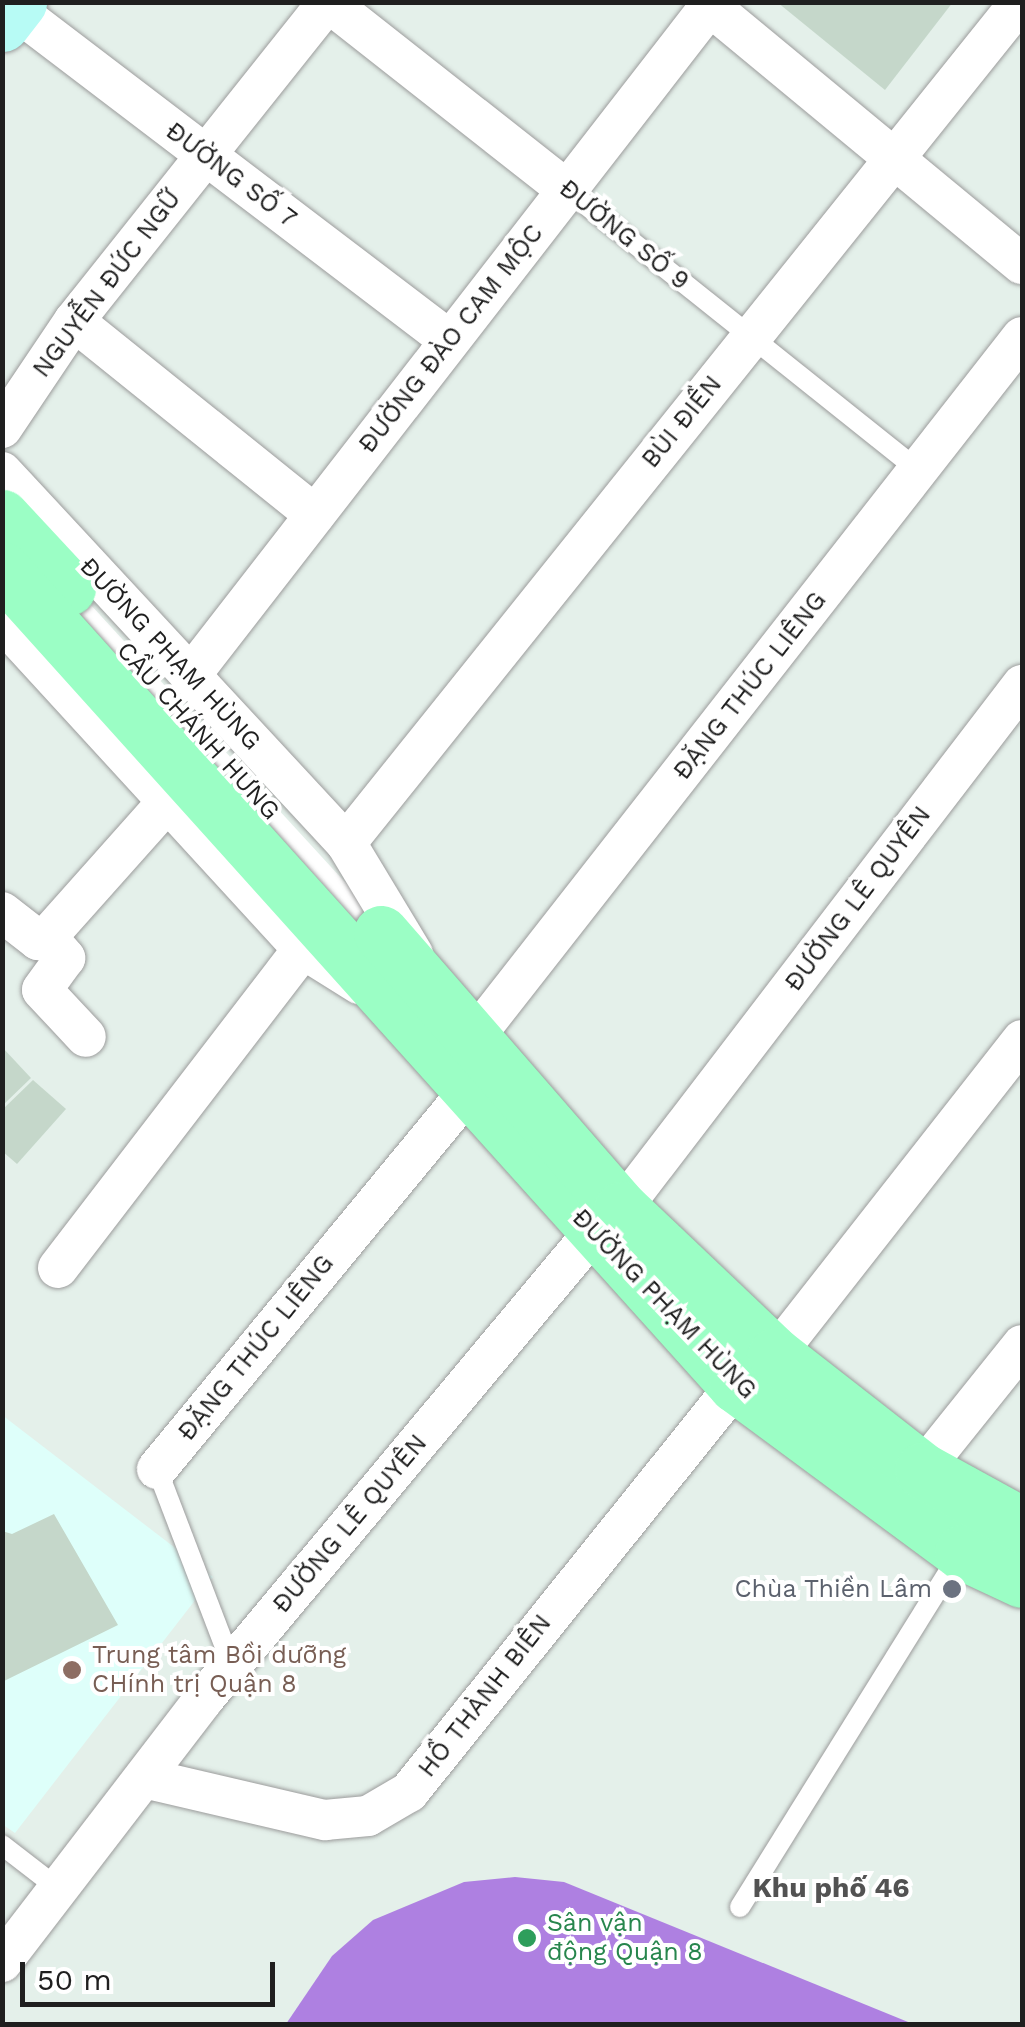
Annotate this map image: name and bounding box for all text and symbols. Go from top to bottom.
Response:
street label: ĐƯỜNG SỐ 7 [159,116,303,234]
street label: ĐƯỜNG SỐ 9 [553,173,695,297]
street label: NGUYỄN ĐỨC NGỮ [27,184,187,384]
street label: ĐƯỜNG ĐÀO CAM MỘC [353,219,549,459]
street label: BÙI ĐIỀN [636,370,728,474]
street label: ĐƯỜNG PHẠM HÙNG [73,552,267,756]
street label: ĐẶNG THÚC LIÊNG [667,586,833,786]
street label: CẦU CHÁNH HƯNG [110,636,286,826]
street label: ĐƯỜNG LÊ QUYÊN [779,801,937,997]
street label: ĐƯỜNG PHẠM HÙNG [566,1203,762,1405]
street label: ĐẶNG THÚC LIÊNG [172,1249,340,1447]
street label: ĐƯỜNG LÊ QUYÊN [267,1429,433,1619]
place label: Chùa Thiền Lâm [733,1574,932,1604]
marker: Chùa Thiền Lâm [941,1578,963,1600]
street label: HỒ THÀNH BIÊN [412,1608,558,1784]
place label: Trung tâm Bồi dưỡng CHính trị Quận 8 [92,1641,347,1700]
marker: Trung tâm Bồi dưỡng CHính trị Quận 8 [61,1659,83,1681]
district label: Khu phố 46 [752,1871,910,1905]
place label: Sân vận động Quận 8 [547,1909,703,1968]
marker: Sân vận động Quận 8 [516,1927,538,1949]
scale bar [25,1942,280,2004]
text: 50 m [37,1962,112,1997]

